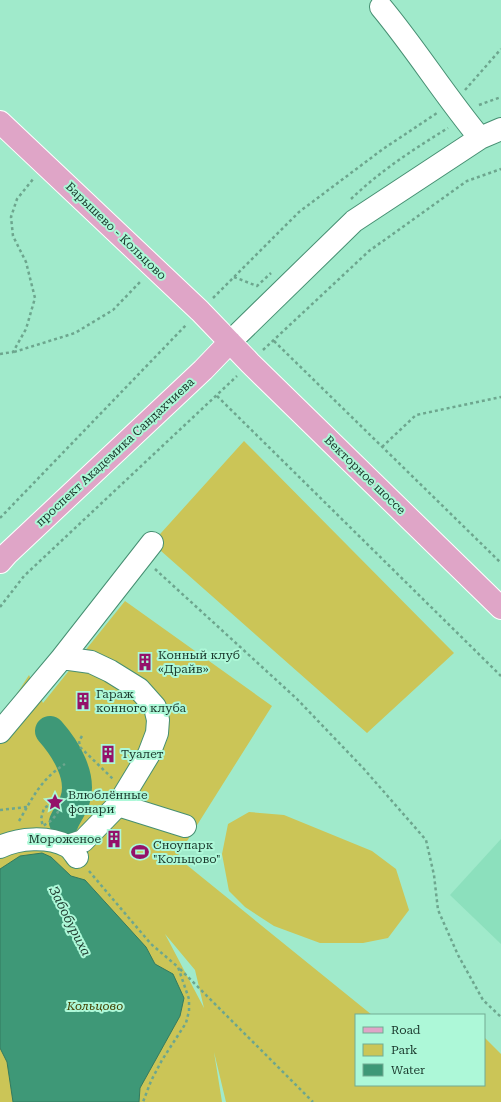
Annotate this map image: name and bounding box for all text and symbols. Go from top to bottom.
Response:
street label: Барышево - Кольцово [63,179,169,283]
street label: проспект Академика Сандахчиева [33,374,197,529]
street label: Векторное шоссе [322,433,409,517]
place label: Конный клуб «Драйв» [158,648,240,676]
building icon: Конный клуб «Драйв» [135,652,155,672]
place label: Гараж конного клуба [96,687,187,715]
building icon: Гараж конного клуба [73,691,93,711]
building icon: Туалет [98,744,118,764]
place label: Туалет [121,747,164,761]
place label: Влюблённые фонари [68,788,148,816]
place icon: Влюблённые фонари [45,792,65,812]
building icon: Мороженое [104,829,124,849]
place label: Мороженое [28,832,101,846]
place label: Сноупарк "Кольцово" [153,838,220,866]
sports icon: Сноупарк "Кольцово" [130,842,150,862]
water label: Забобуриха [46,884,94,959]
park label: Кольцово [66,999,123,1013]
legend [355,1014,485,1086]
text: Road [391,1023,421,1037]
text: Park [391,1043,418,1057]
text: Water [391,1063,425,1077]

